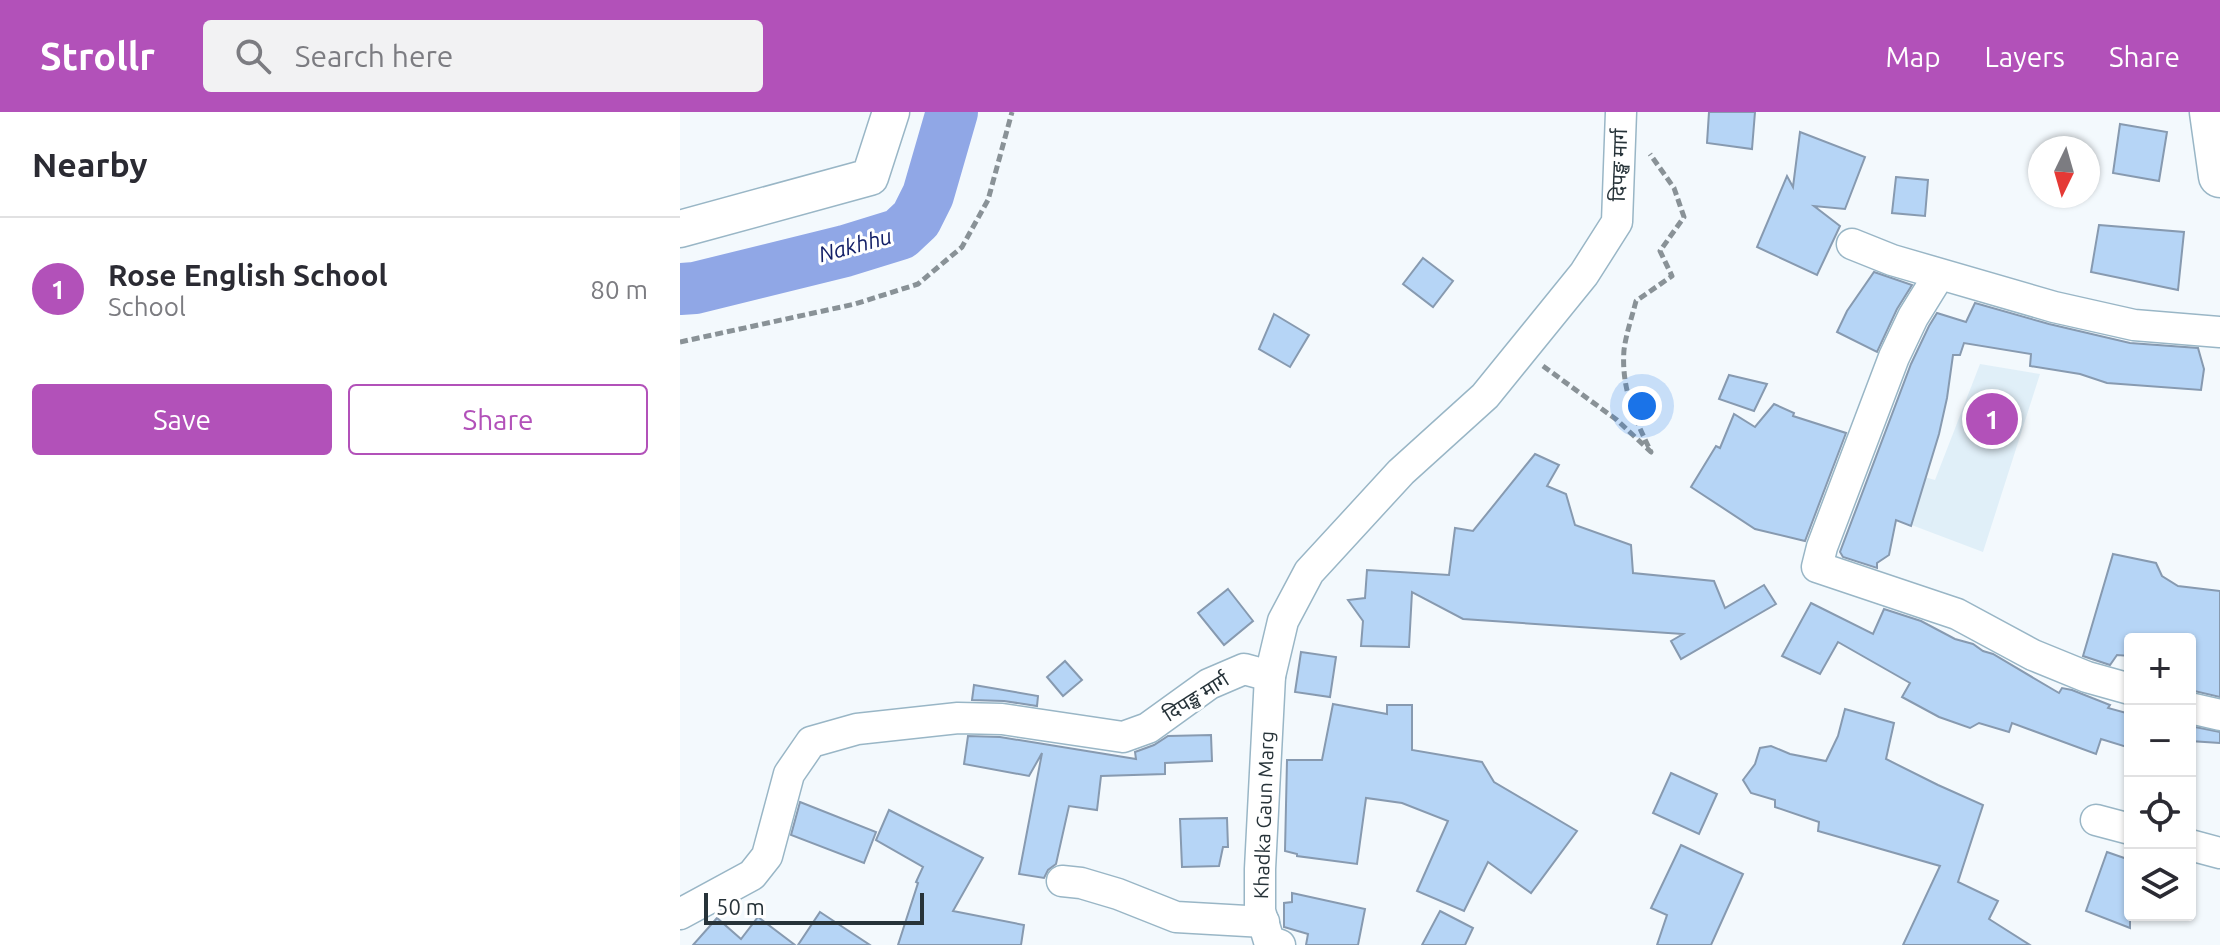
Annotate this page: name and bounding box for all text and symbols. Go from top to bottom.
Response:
search box [203,20,763,92]
icon: search [231,34,275,78]
text: Strollr [40,35,155,77]
text: Search here [295,39,453,73]
text: Map [1885,41,1941,72]
text: Layers [1985,41,2065,72]
text: Share [2109,41,2180,72]
street label: दिपङ्ख मार्ग [1606,127,1632,202]
north arrow [2028,136,2100,208]
text: Nearby [32,145,147,183]
water label: Nakhhu [816,223,894,266]
text: Rose English School [108,258,388,292]
text: 1 [51,275,65,304]
text: 80 m [590,275,648,304]
text: School [108,292,186,321]
button: Save [32,384,332,455]
button: Share [348,384,648,455]
your location [1622,386,1662,426]
pin: 1 [1966,389,2018,449]
map controls [2124,633,2196,921]
button: + [2124,633,2196,705]
street label: दिपङ्ख मार्ग [1159,667,1234,726]
button: − [2124,705,2196,777]
street label: Khadka Gaun Marg [1249,731,1278,899]
button: locate [2124,777,2196,849]
button: layers [2124,849,2196,921]
scale bar [704,889,924,925]
text: 50 m [716,894,765,919]

